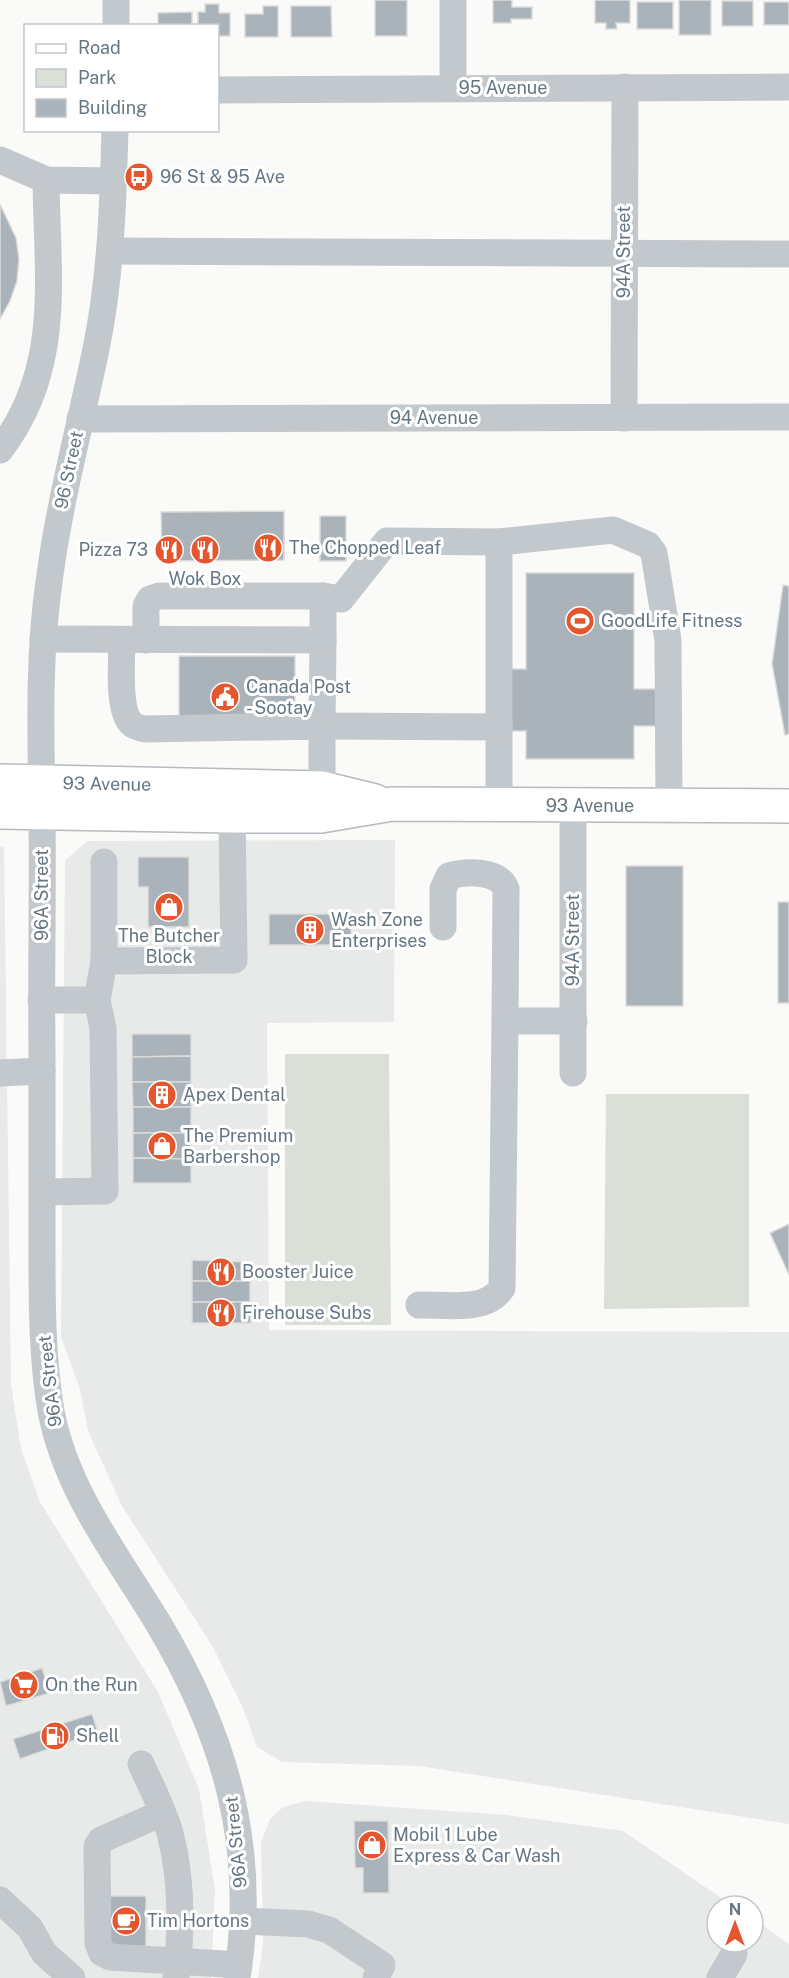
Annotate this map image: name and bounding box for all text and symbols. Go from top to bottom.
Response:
legend [24,24,219,132]
text: Road [78,37,121,58]
text: Park [78,67,116,88]
street label: 95 Avenue [459,77,547,98]
text: Building [78,97,147,118]
bus stop icon: 96 St & 95 Ave [123,161,155,193]
place label: 96 St & 95 Ave [160,166,285,187]
street label: 94A Street [613,206,634,298]
street label: 94 Avenue [390,407,478,428]
street label: 96 Street [50,429,87,511]
restaurant icon: The Chopped Leaf [252,532,284,564]
restaurant icon: Pizza 73 [153,534,185,566]
restaurant icon: Wok Box [189,534,221,566]
place label: The Chopped Leaf [289,537,441,558]
place label: Pizza 73 [78,539,148,560]
place label: Wok Box [169,568,241,589]
sports icon: GoodLife Fitness [564,605,596,637]
place label: GoodLife Fitness [601,610,742,631]
place label: Canada Post - Sootay [246,676,351,718]
public building icon: Canada Post - Sootay [209,681,241,713]
street label: 93 Avenue [62,772,152,795]
street label: 93 Avenue [546,795,634,816]
street label: 96A Street [31,849,52,941]
shop icon: The Butcher Block [153,891,185,923]
street label: 94A Street [562,894,583,986]
place label: Wash Zone Enterprises [331,909,427,951]
building icon: Wash Zone Enterprises [294,914,326,946]
place label: The Butcher Block [118,925,220,967]
building icon: Apex Dental [146,1079,178,1111]
place label: Apex Dental [183,1084,286,1105]
place label: The Premium Barbershop [183,1125,293,1167]
shop icon: The Premium Barbershop [146,1130,178,1162]
restaurant icon: Booster Juice [205,1256,237,1288]
place label: Booster Juice [242,1261,354,1282]
restaurant icon: Firehouse Subs [205,1297,237,1329]
place label: Firehouse Subs [242,1302,371,1323]
street label: 96A Street [33,1334,66,1428]
supermarket icon: On the Run [8,1669,40,1701]
place label: On the Run [45,1674,138,1695]
fuel station icon: Shell [39,1720,71,1752]
place label: Shell [76,1725,119,1746]
street label: 96A Street [220,1795,251,1889]
place label: Mobil 1 Lube Express & Car Wash [393,1824,560,1866]
shop icon: Mobil 1 Lube Express & Car Wash [356,1829,388,1861]
north arrow [705,1894,765,1954]
text: N [729,1900,741,1919]
cafe icon: Tim Hortons [110,1905,142,1937]
place label: Tim Hortons [147,1910,249,1931]

